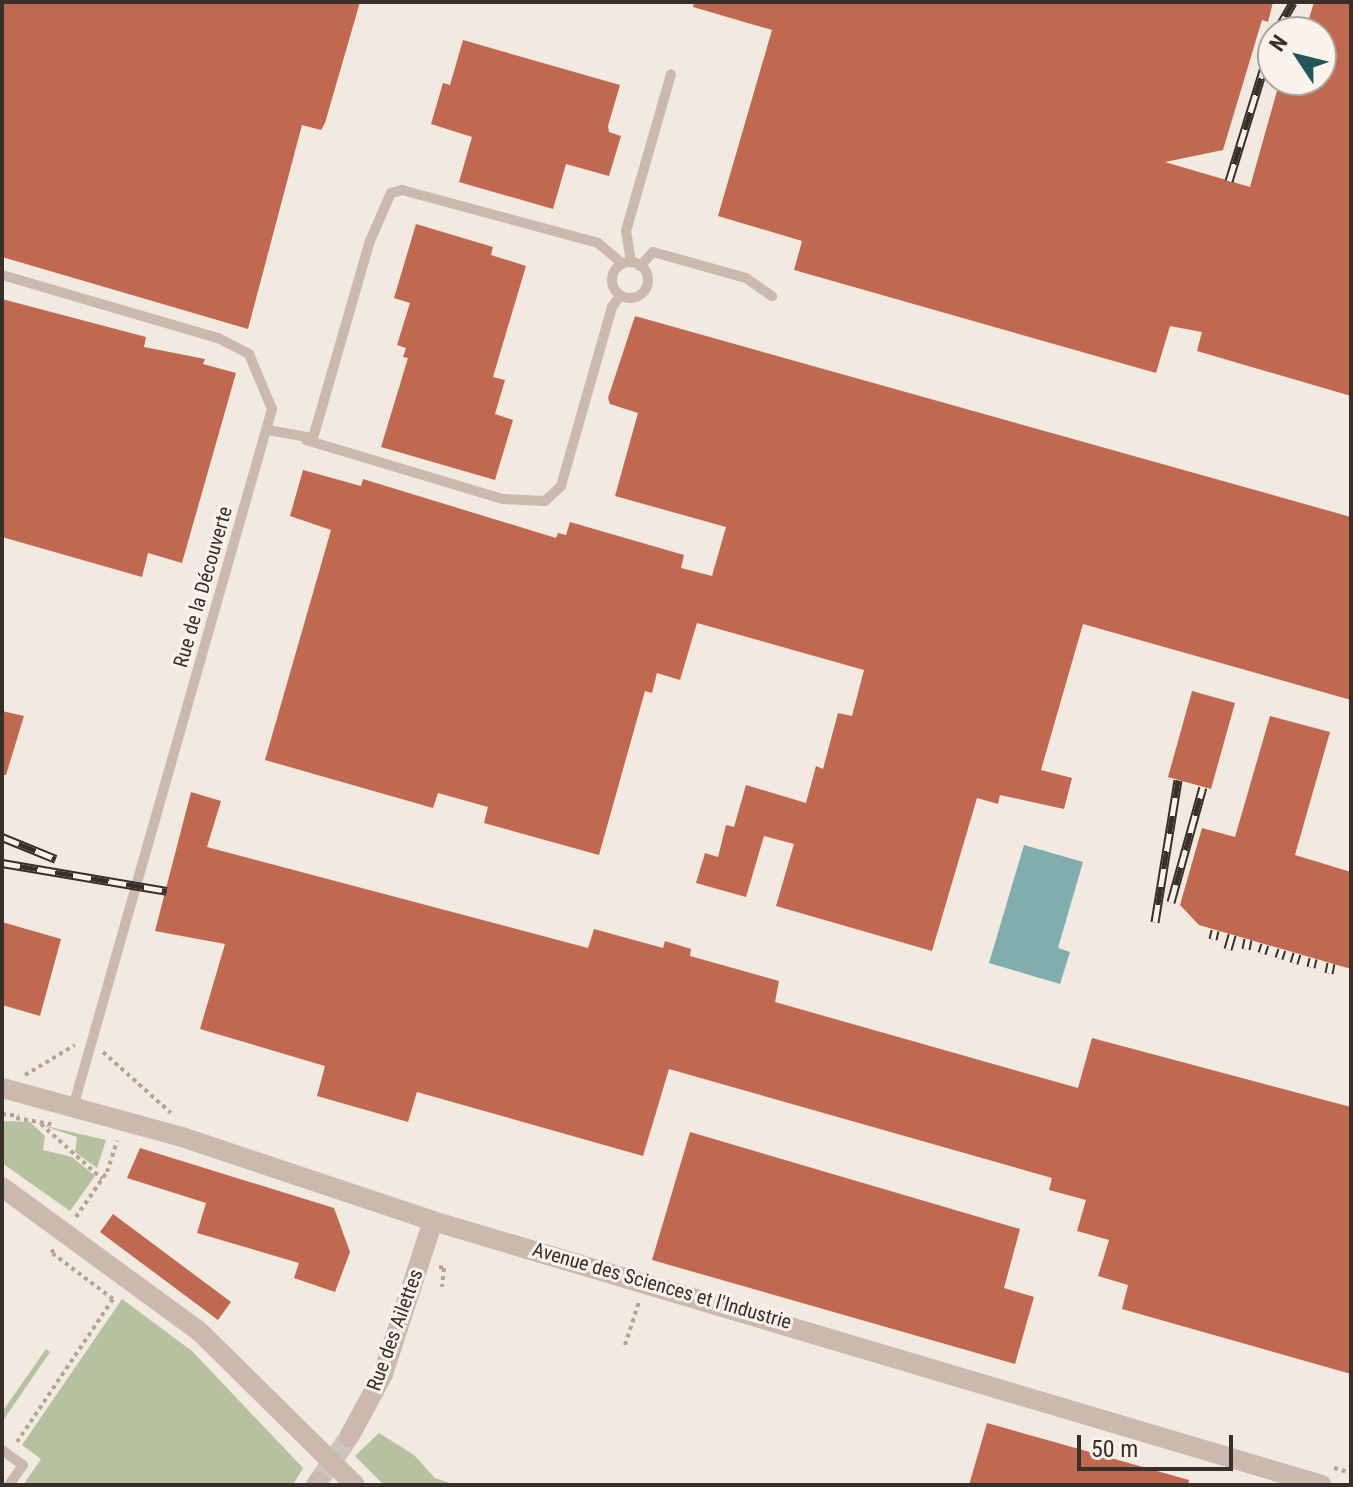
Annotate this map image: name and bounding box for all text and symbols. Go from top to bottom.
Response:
north arrow [1257,16,1337,96]
text: N [1264,30,1293,56]
street label: Rue de la Découverte [169,504,237,670]
street label: Avenue des Sciences et l'Industrie [530,1238,794,1334]
street label: Rue des Ailettes [362,1266,428,1394]
scale bar [1081,1419,1237,1469]
text: 50 m [1091,1435,1138,1463]

